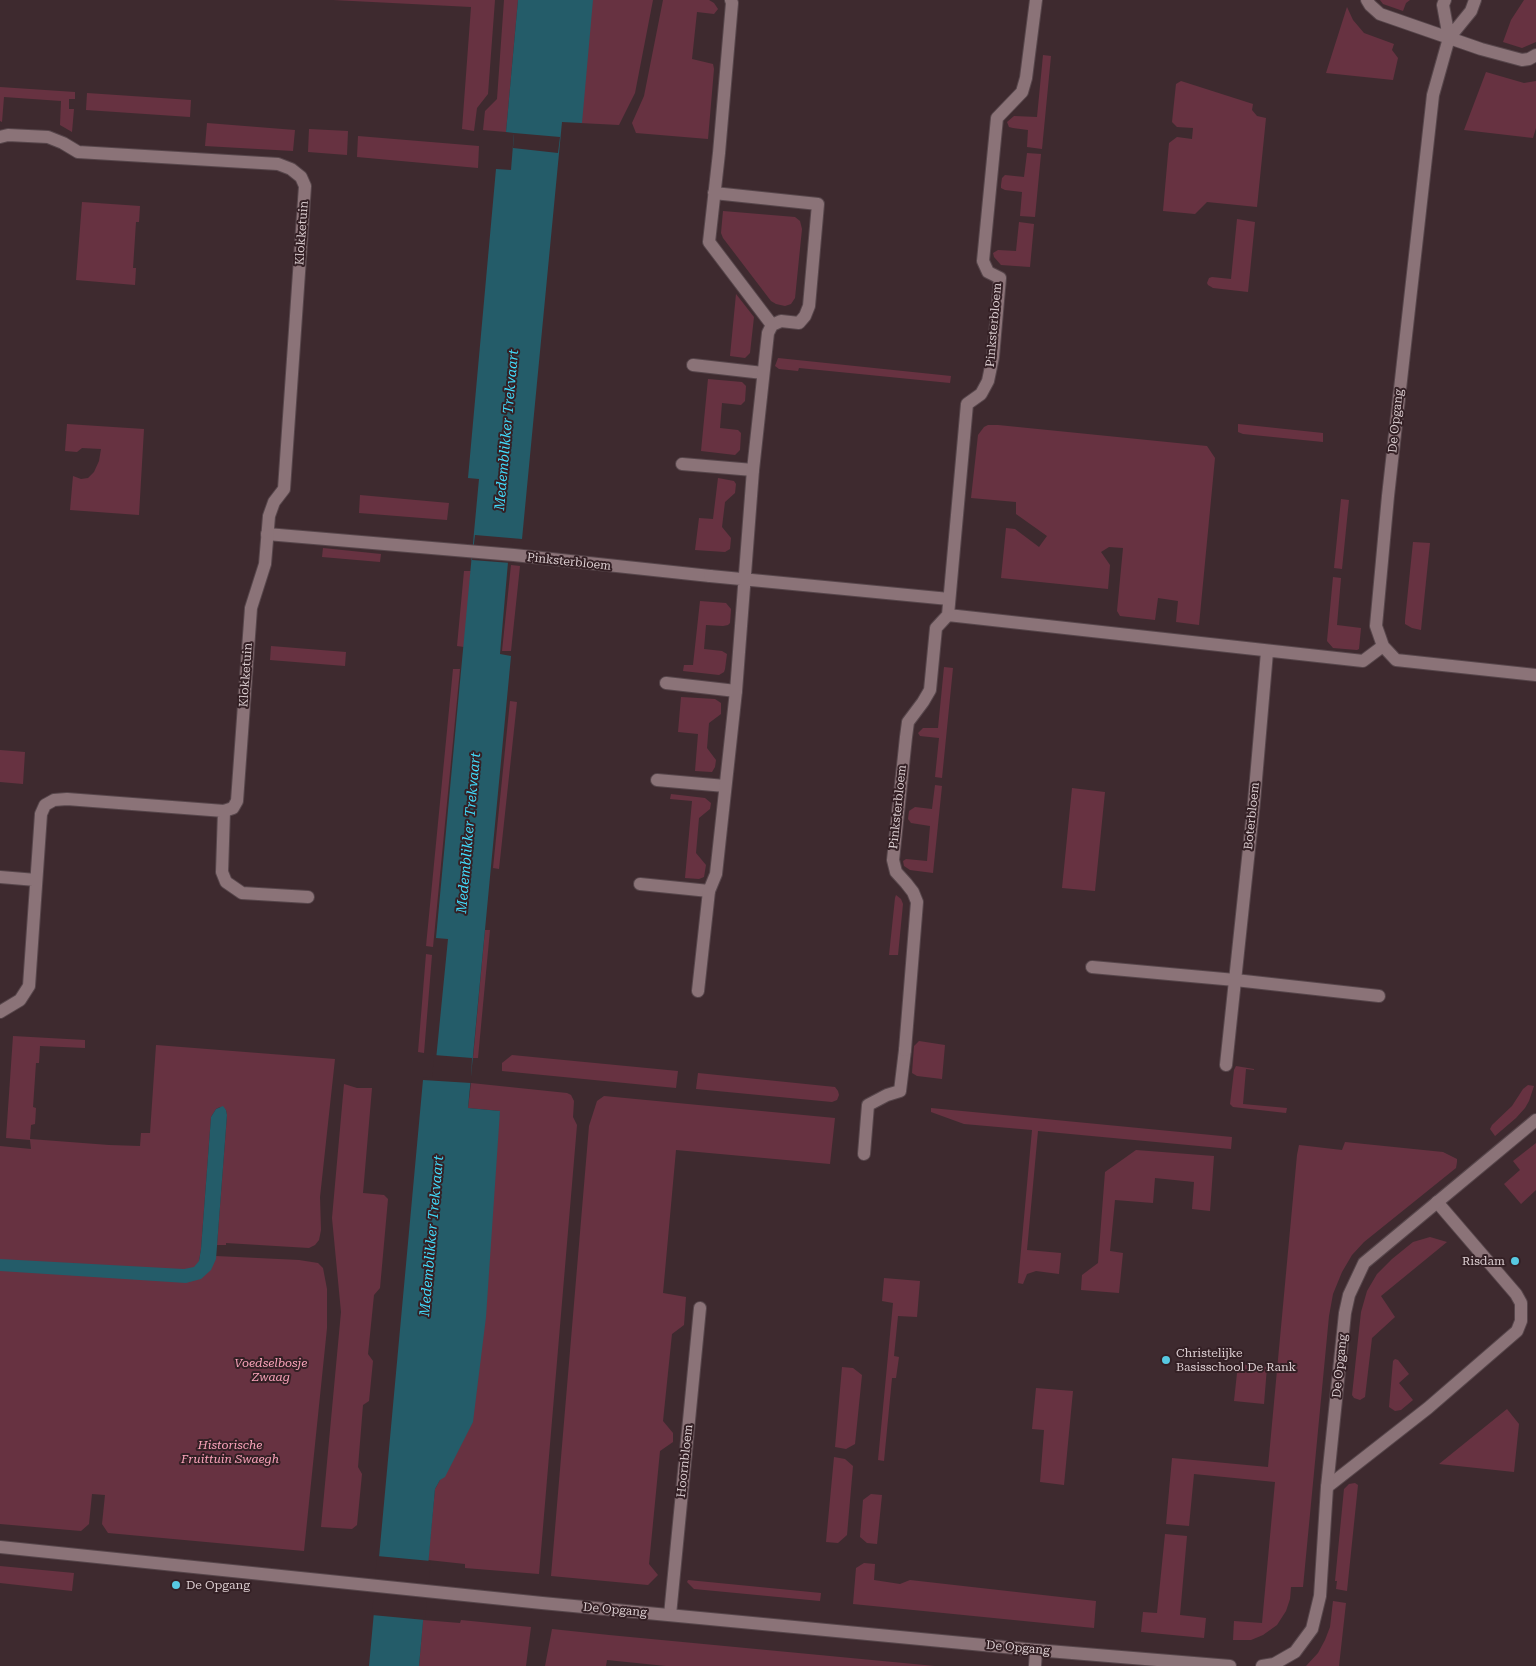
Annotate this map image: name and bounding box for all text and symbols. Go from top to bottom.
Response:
street label: Klokketuin [293,200,311,266]
street label: Pinksterbloem [983,282,1005,368]
water label: Medemblikker Trekvaart [492,349,522,511]
street label: De Opgang [1385,388,1407,454]
street label: Pinksterbloem [526,550,612,574]
street label: Klokketuin [237,642,255,708]
water label: Medemblikker Trekvaart [454,752,484,914]
street label: Pinksterbloem [886,764,910,850]
street label: Boterbloem [1241,782,1263,850]
water label: Medemblikker Trekvaart [417,1155,447,1317]
place label: Risdam [1462,1254,1505,1268]
marker: Risdam [1509,1255,1521,1267]
street label: De Opgang [1329,1333,1351,1399]
place label: Christelijke Basisschool De Rank [1176,1346,1296,1374]
marker: Christelijke Basisschool De Rank [1160,1354,1172,1366]
park label: Voedselbosje Zwaag [235,1356,307,1384]
street label: Hoornbloem [674,1424,696,1498]
park label: Historische Fruittuin Swaegh [181,1438,279,1466]
place label: De Opgang [186,1578,250,1592]
marker: De Opgang [170,1579,182,1591]
street label: De Opgang [583,1600,647,1620]
street label: De Opgang [986,1638,1050,1658]

